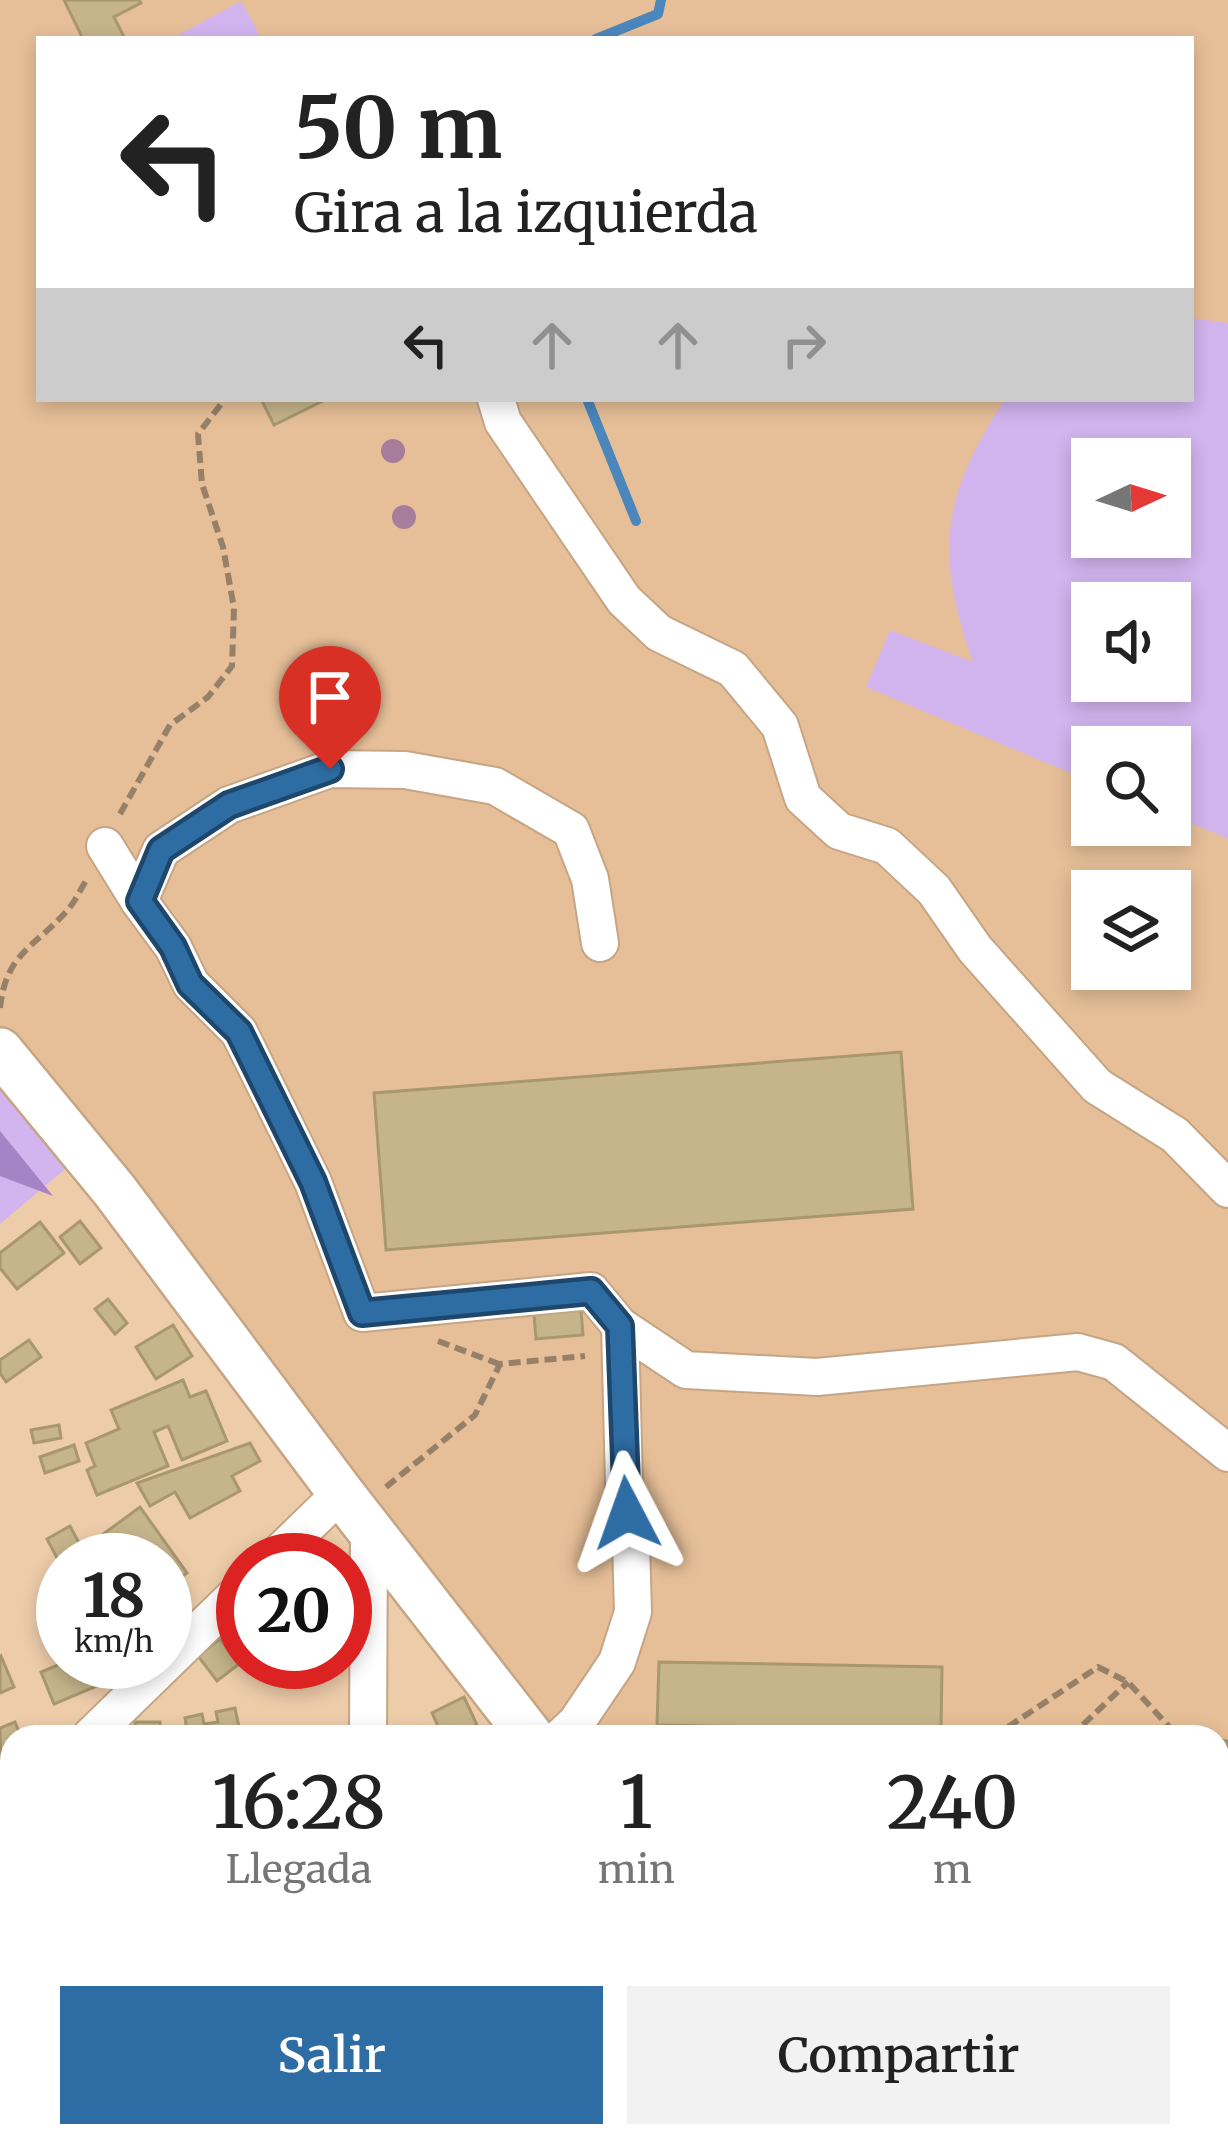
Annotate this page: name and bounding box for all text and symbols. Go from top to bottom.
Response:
text: 50 m [294,75,502,181]
icon: left [96,84,252,240]
text: Gira a la izquierda [294,179,758,247]
icon: left [393,312,459,378]
icon: ahead [519,312,585,378]
icon: ahead [645,312,711,378]
icon: right [771,312,837,378]
north arrow [1071,438,1191,558]
map controls [1071,438,1191,990]
button: sound [1071,582,1191,702]
pin [279,646,381,769]
icon: arrive [297,664,363,730]
button: search [1071,726,1191,846]
button: layers [1071,870,1191,990]
position arrow [564,1450,690,1576]
speed limit sign: 20 [216,1533,372,1689]
text: 18 [82,1558,146,1633]
text: km/h [74,1622,154,1660]
text: 16:28 [212,1757,386,1848]
text: 1 [620,1757,653,1848]
text: 240 [887,1757,1018,1848]
text: Llegada [226,1845,372,1894]
text: min [598,1845,675,1894]
text: m [933,1845,972,1894]
button: Salir [60,1986,603,2124]
button: Compartir [627,1986,1170,2124]

